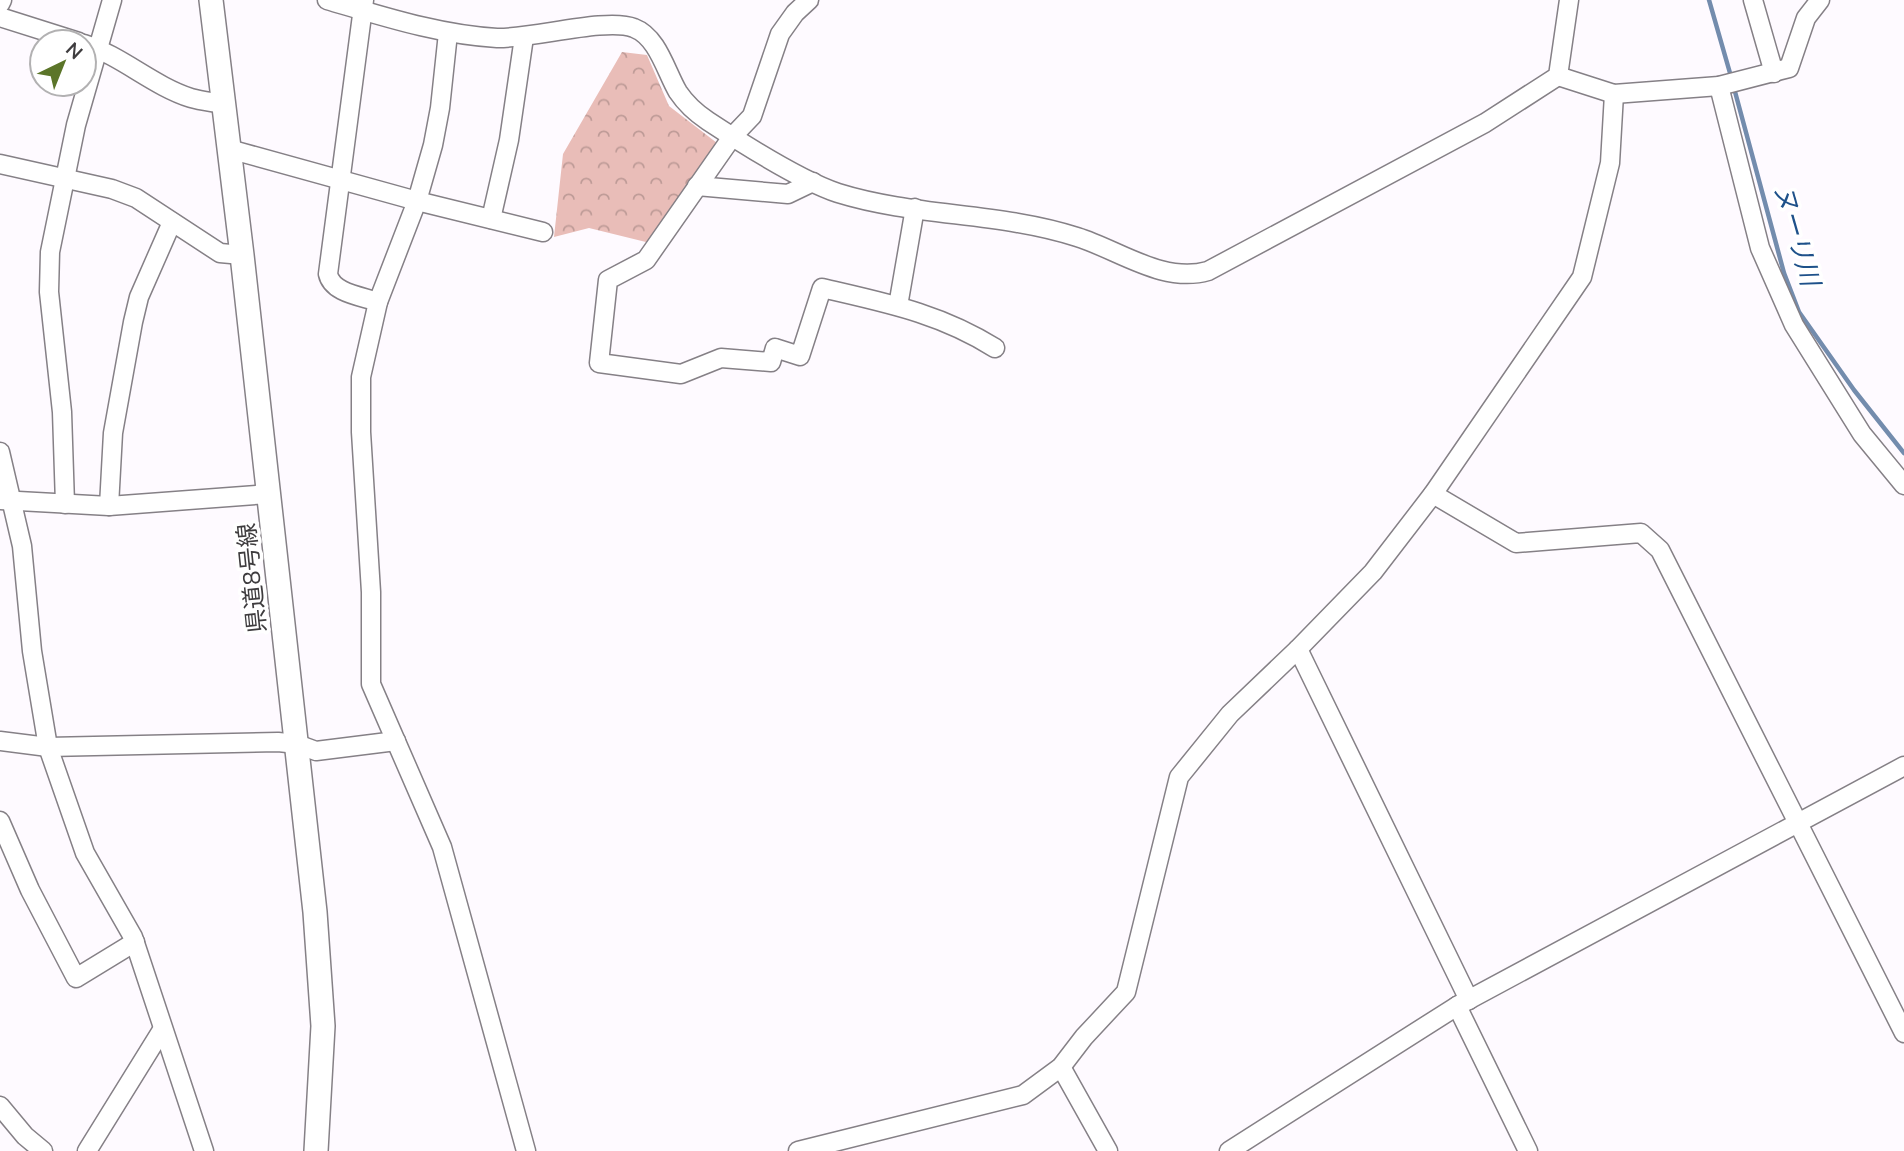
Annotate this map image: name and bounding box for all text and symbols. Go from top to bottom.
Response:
north arrow [28,28,98,98]
text: N [61,37,88,64]
water label: ヌーリ川 [1767,180,1828,292]
street label: 県道8号線 [230,522,272,635]

